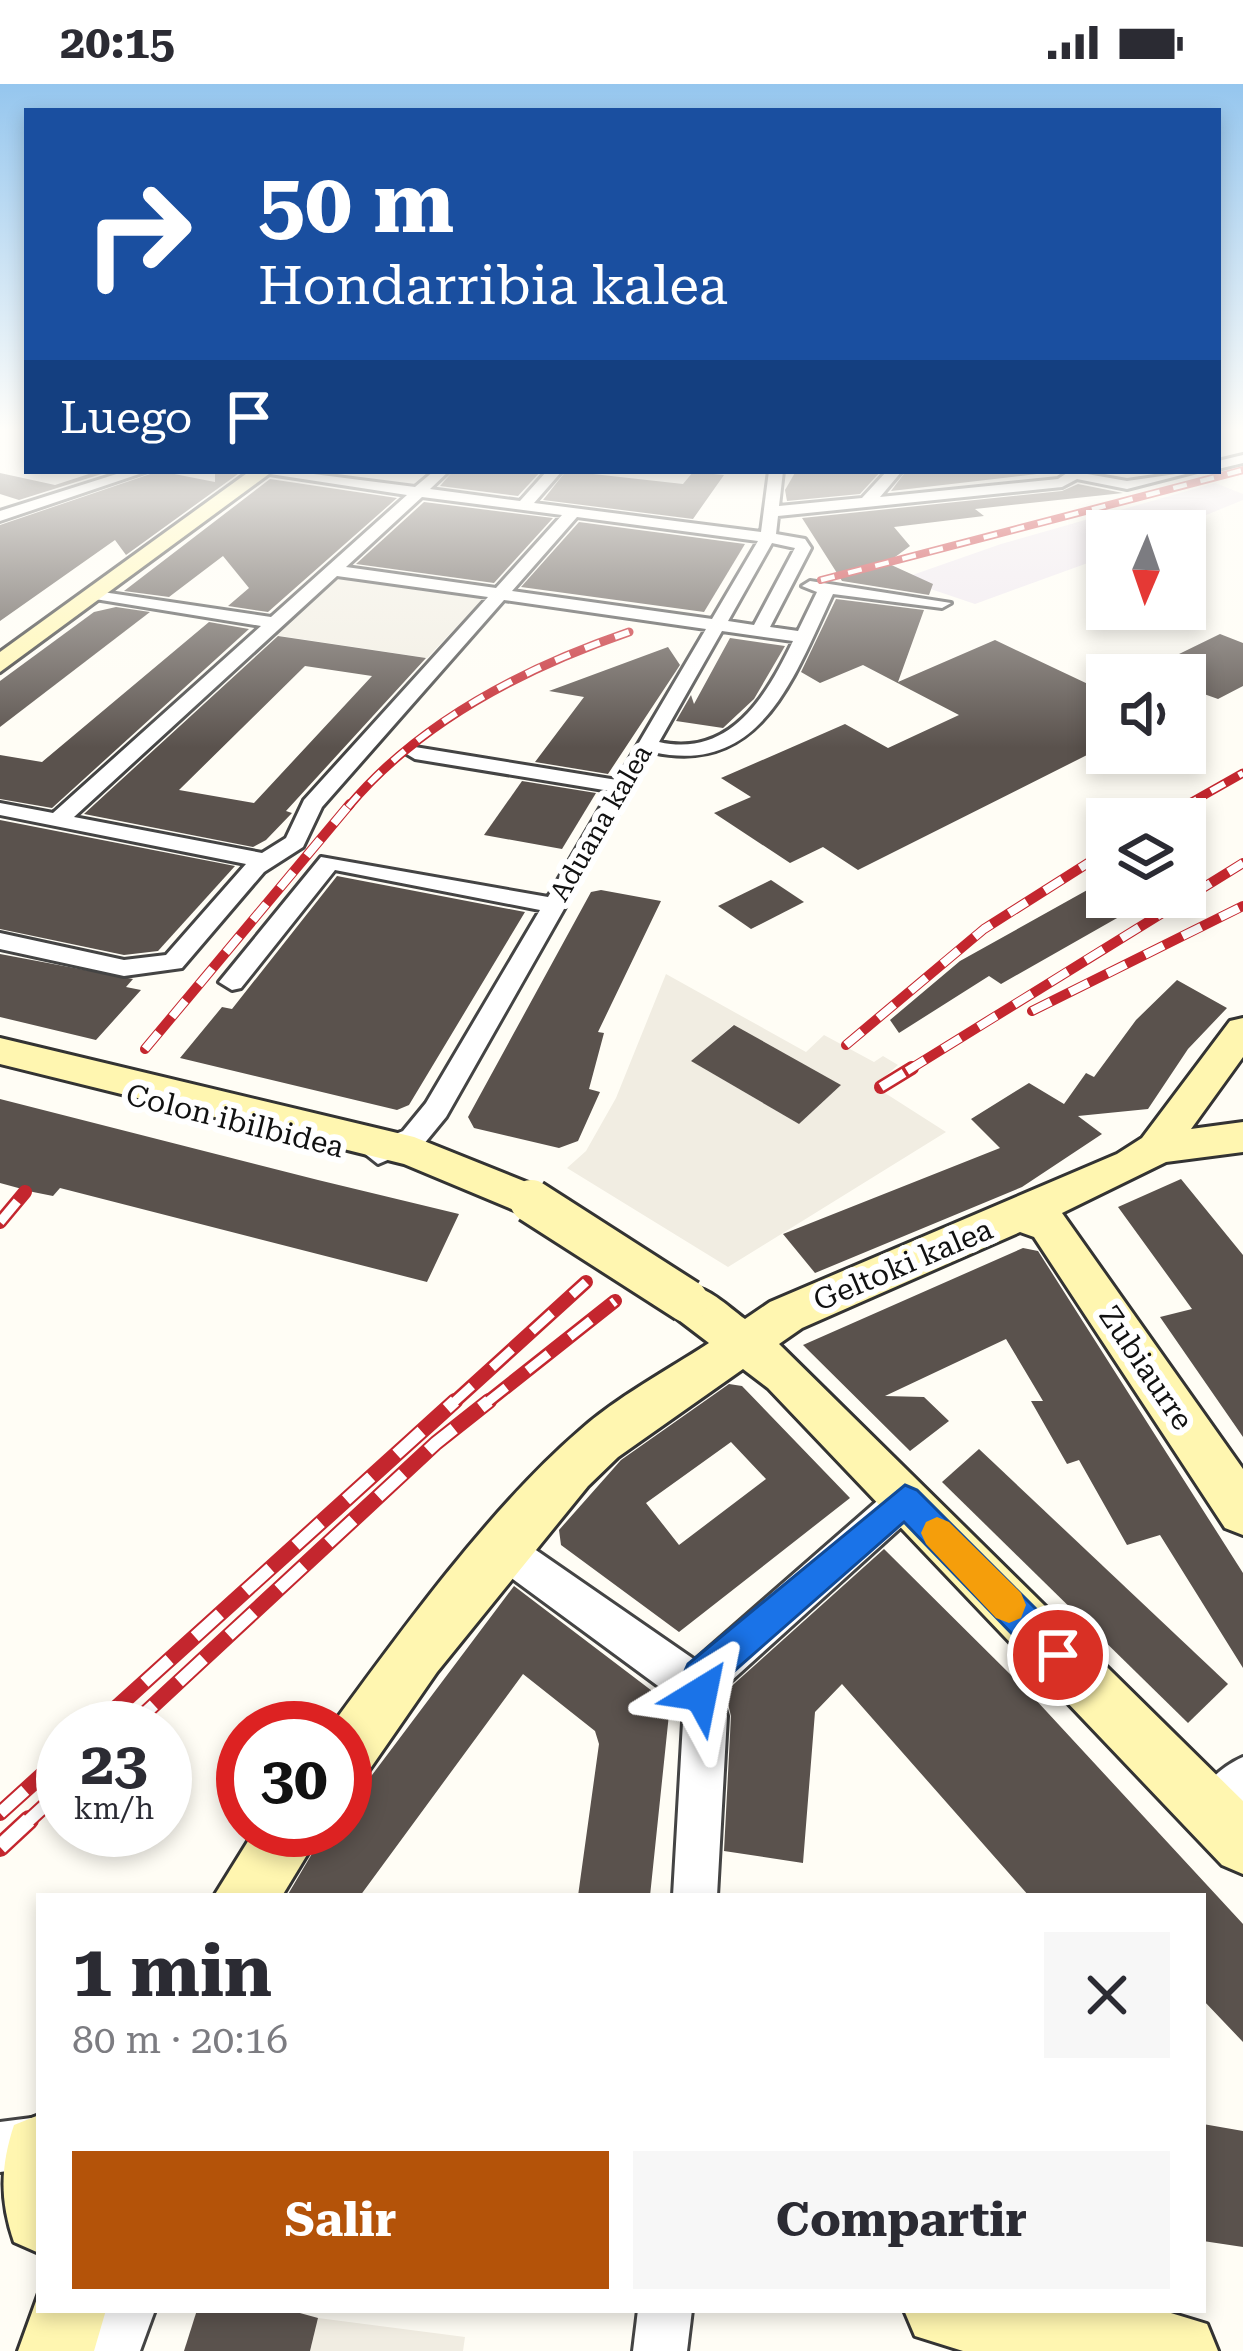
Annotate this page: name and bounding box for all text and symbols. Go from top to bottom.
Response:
text: 20:15 [60,16,175,69]
text: 50 m [258,154,454,252]
icon: right [60,156,216,312]
text: Hondarribia kalea [258,254,728,317]
icon: arrive [216,384,282,450]
text: Luego [60,391,192,444]
north arrow [1086,510,1206,630]
map controls [1086,510,1206,918]
button: sound [1086,654,1206,774]
street label: Aduana kalea [543,739,659,907]
button: layers [1086,798,1206,918]
street label: Colon ibilbidea [123,1077,348,1164]
street label: Geltoki kalea [808,1211,998,1318]
street label: Zubiaurre [1092,1299,1201,1436]
pin [1007,1604,1109,1706]
icon: arrive [1025,1622,1091,1688]
position arrow [638,1631,764,1757]
speed limit sign: 30 [216,1701,372,1857]
text: 23 [80,1728,148,1799]
text: km/h [74,1791,154,1826]
text: 1 min [72,1929,272,2014]
button: close [1044,1932,1170,2058]
text: 80 m · 20:16 [72,2017,288,2063]
button: Salir [72,2151,609,2289]
button: Compartir [633,2151,1170,2289]

